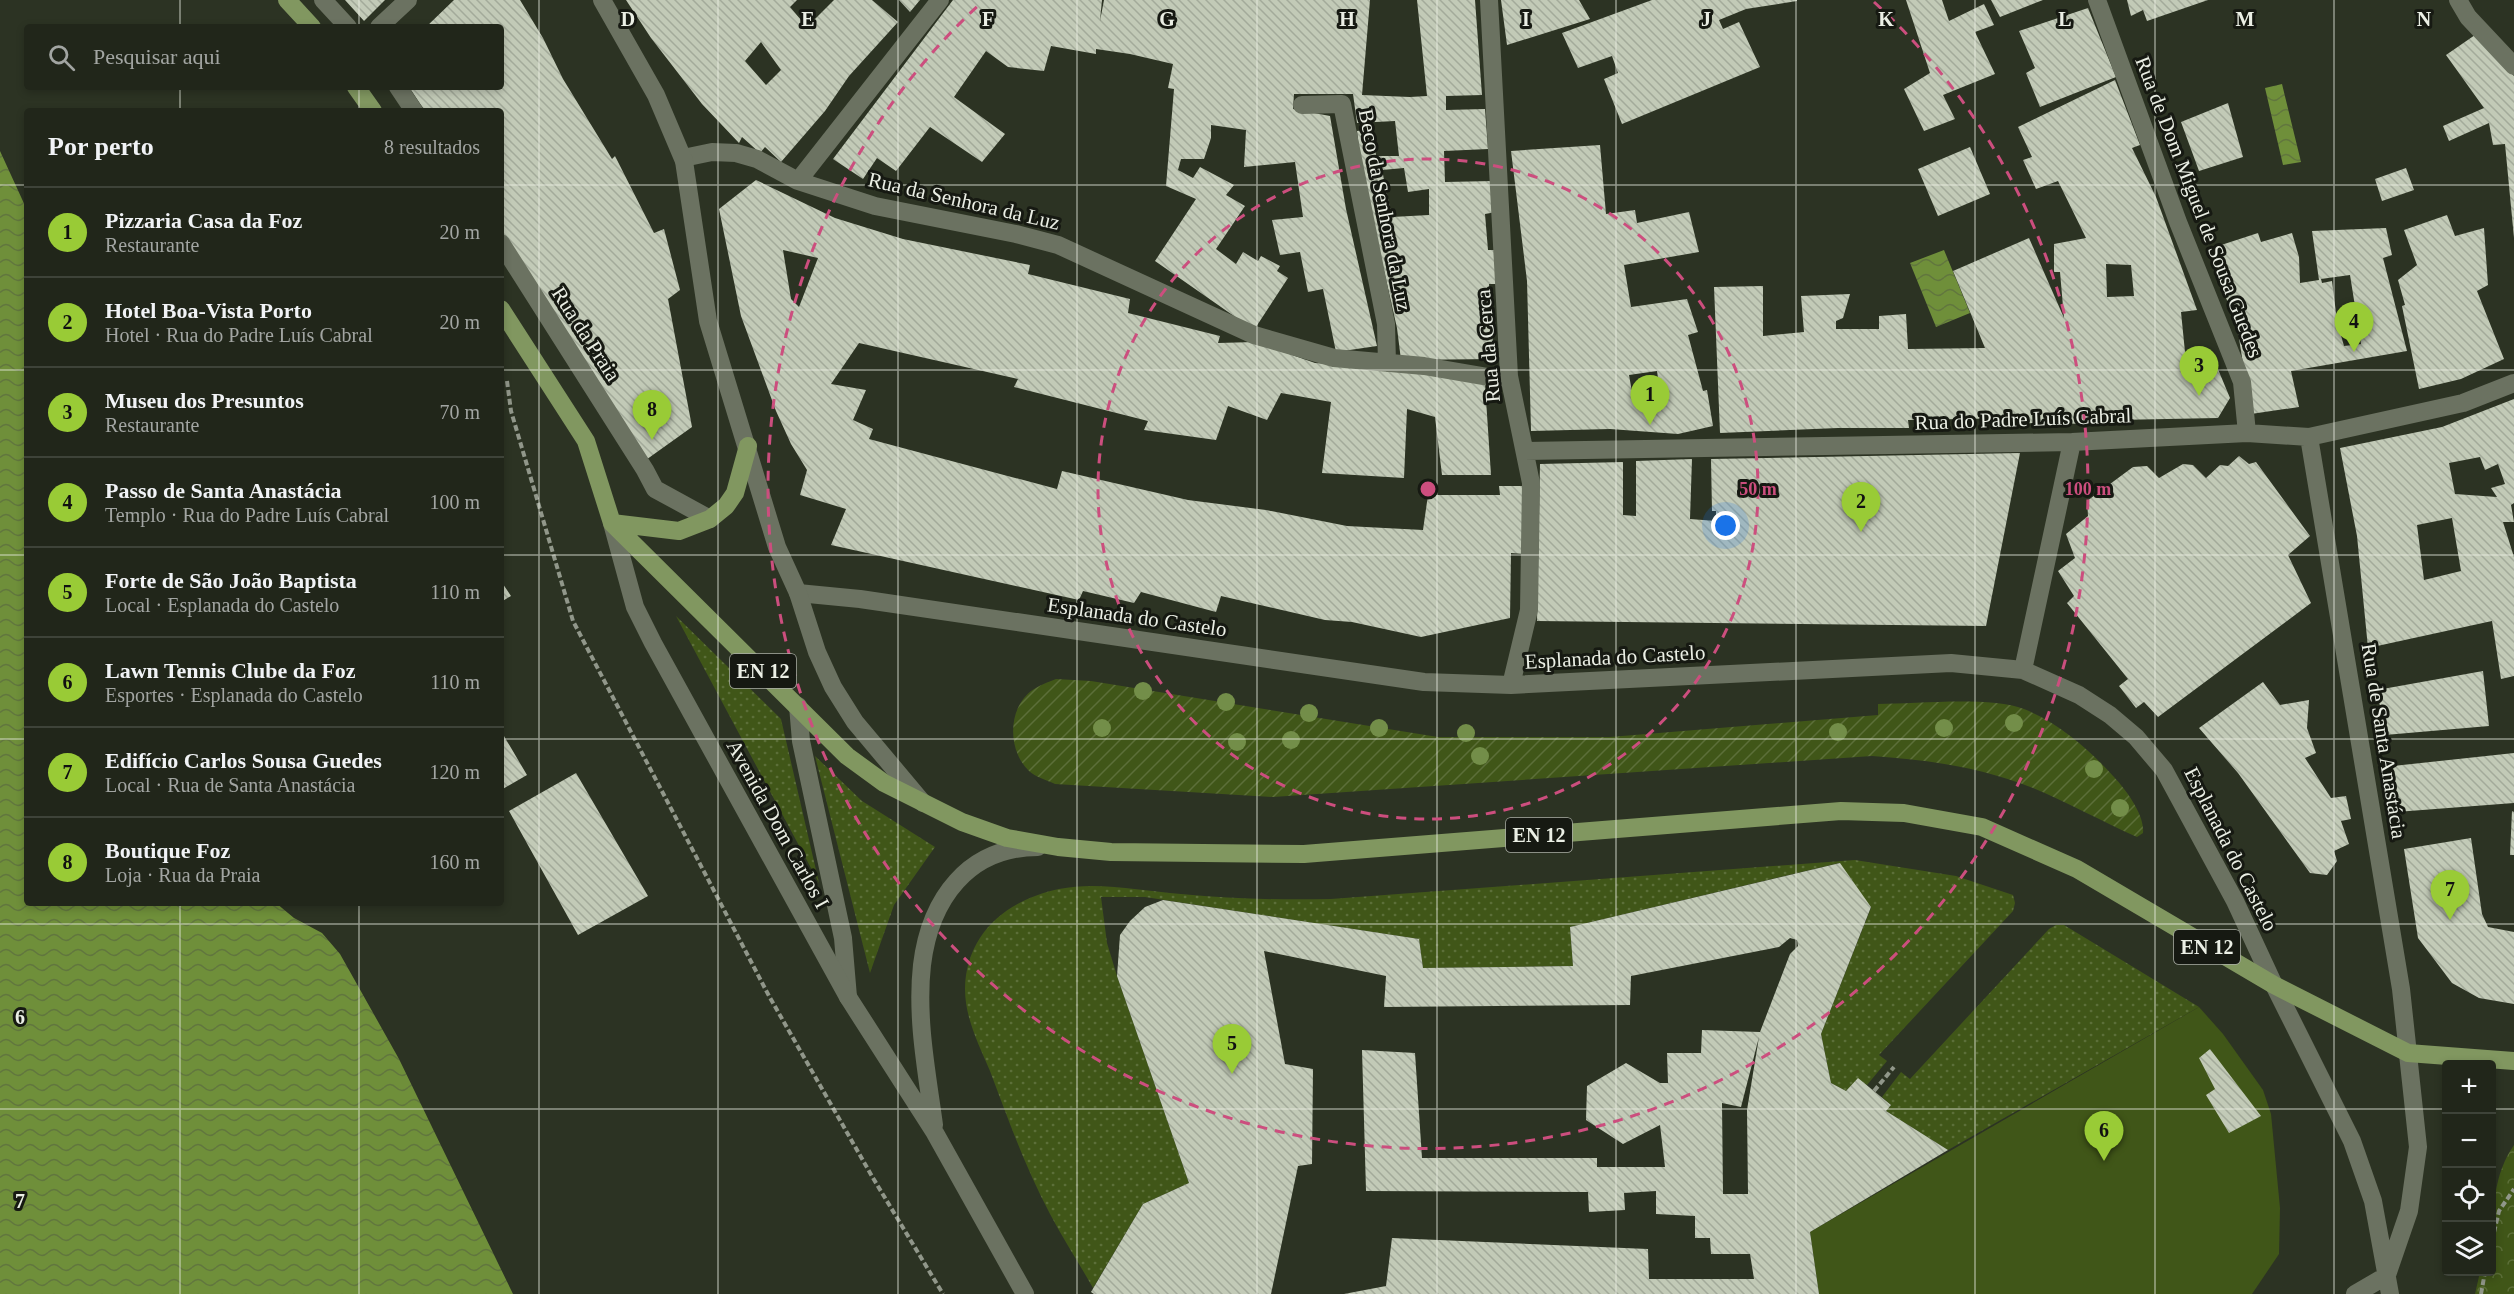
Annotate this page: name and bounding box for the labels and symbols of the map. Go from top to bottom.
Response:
text: D [621,8,635,30]
text: E [801,8,815,30]
text: F [982,8,994,30]
text: G [1159,8,1175,30]
text: H [1339,8,1355,30]
text: I [1522,8,1530,30]
text: J [1701,8,1711,30]
text: K [1878,8,1894,30]
text: L [2058,8,2072,30]
text: M [2236,8,2255,30]
text: N [2417,8,2432,30]
street label: Rua de Dom Miguel de Sousa Guedes [2130,53,2268,361]
street label: Beco da Senhora da Luz [1354,107,1416,313]
street label: Rua da Senhora da Luz [866,167,1062,235]
street label: Rua da Praia [547,282,626,386]
street label: Rua da Cerca [1471,288,1505,403]
pin: 4 [2334,302,2374,352]
pin: 3 [2180,346,2218,396]
pin: 1 [1630,376,1670,425]
pin: 8 [632,390,672,440]
street label: Rua do Padre Luís Cabral [1914,403,2132,435]
centre of rings [1418,479,1438,499]
text: 50 m [1739,479,1777,499]
text: 100 m [2065,479,2111,499]
pin: 2 [1842,482,1880,532]
your location [1711,511,1740,540]
street label: Esplanada do Castelo [1046,593,1228,641]
street label: Esplanada do Castelo [1524,640,1706,674]
street label: Rua de Santa Anastácia [2357,641,2411,841]
road number: EN 12 [730,654,796,688]
street label: Avenida Dom Carlos I [722,735,834,913]
street label: Esplanada do Castelo [2179,763,2283,935]
road number: EN 12 [1506,818,1572,852]
pin: 7 [2430,870,2470,920]
road number: EN 12 [2174,930,2240,964]
text: 6 [15,1006,25,1028]
pin: 5 [1212,1024,1252,1074]
pin: 6 [2084,1112,2124,1161]
text: 7 [15,1190,25,1212]

